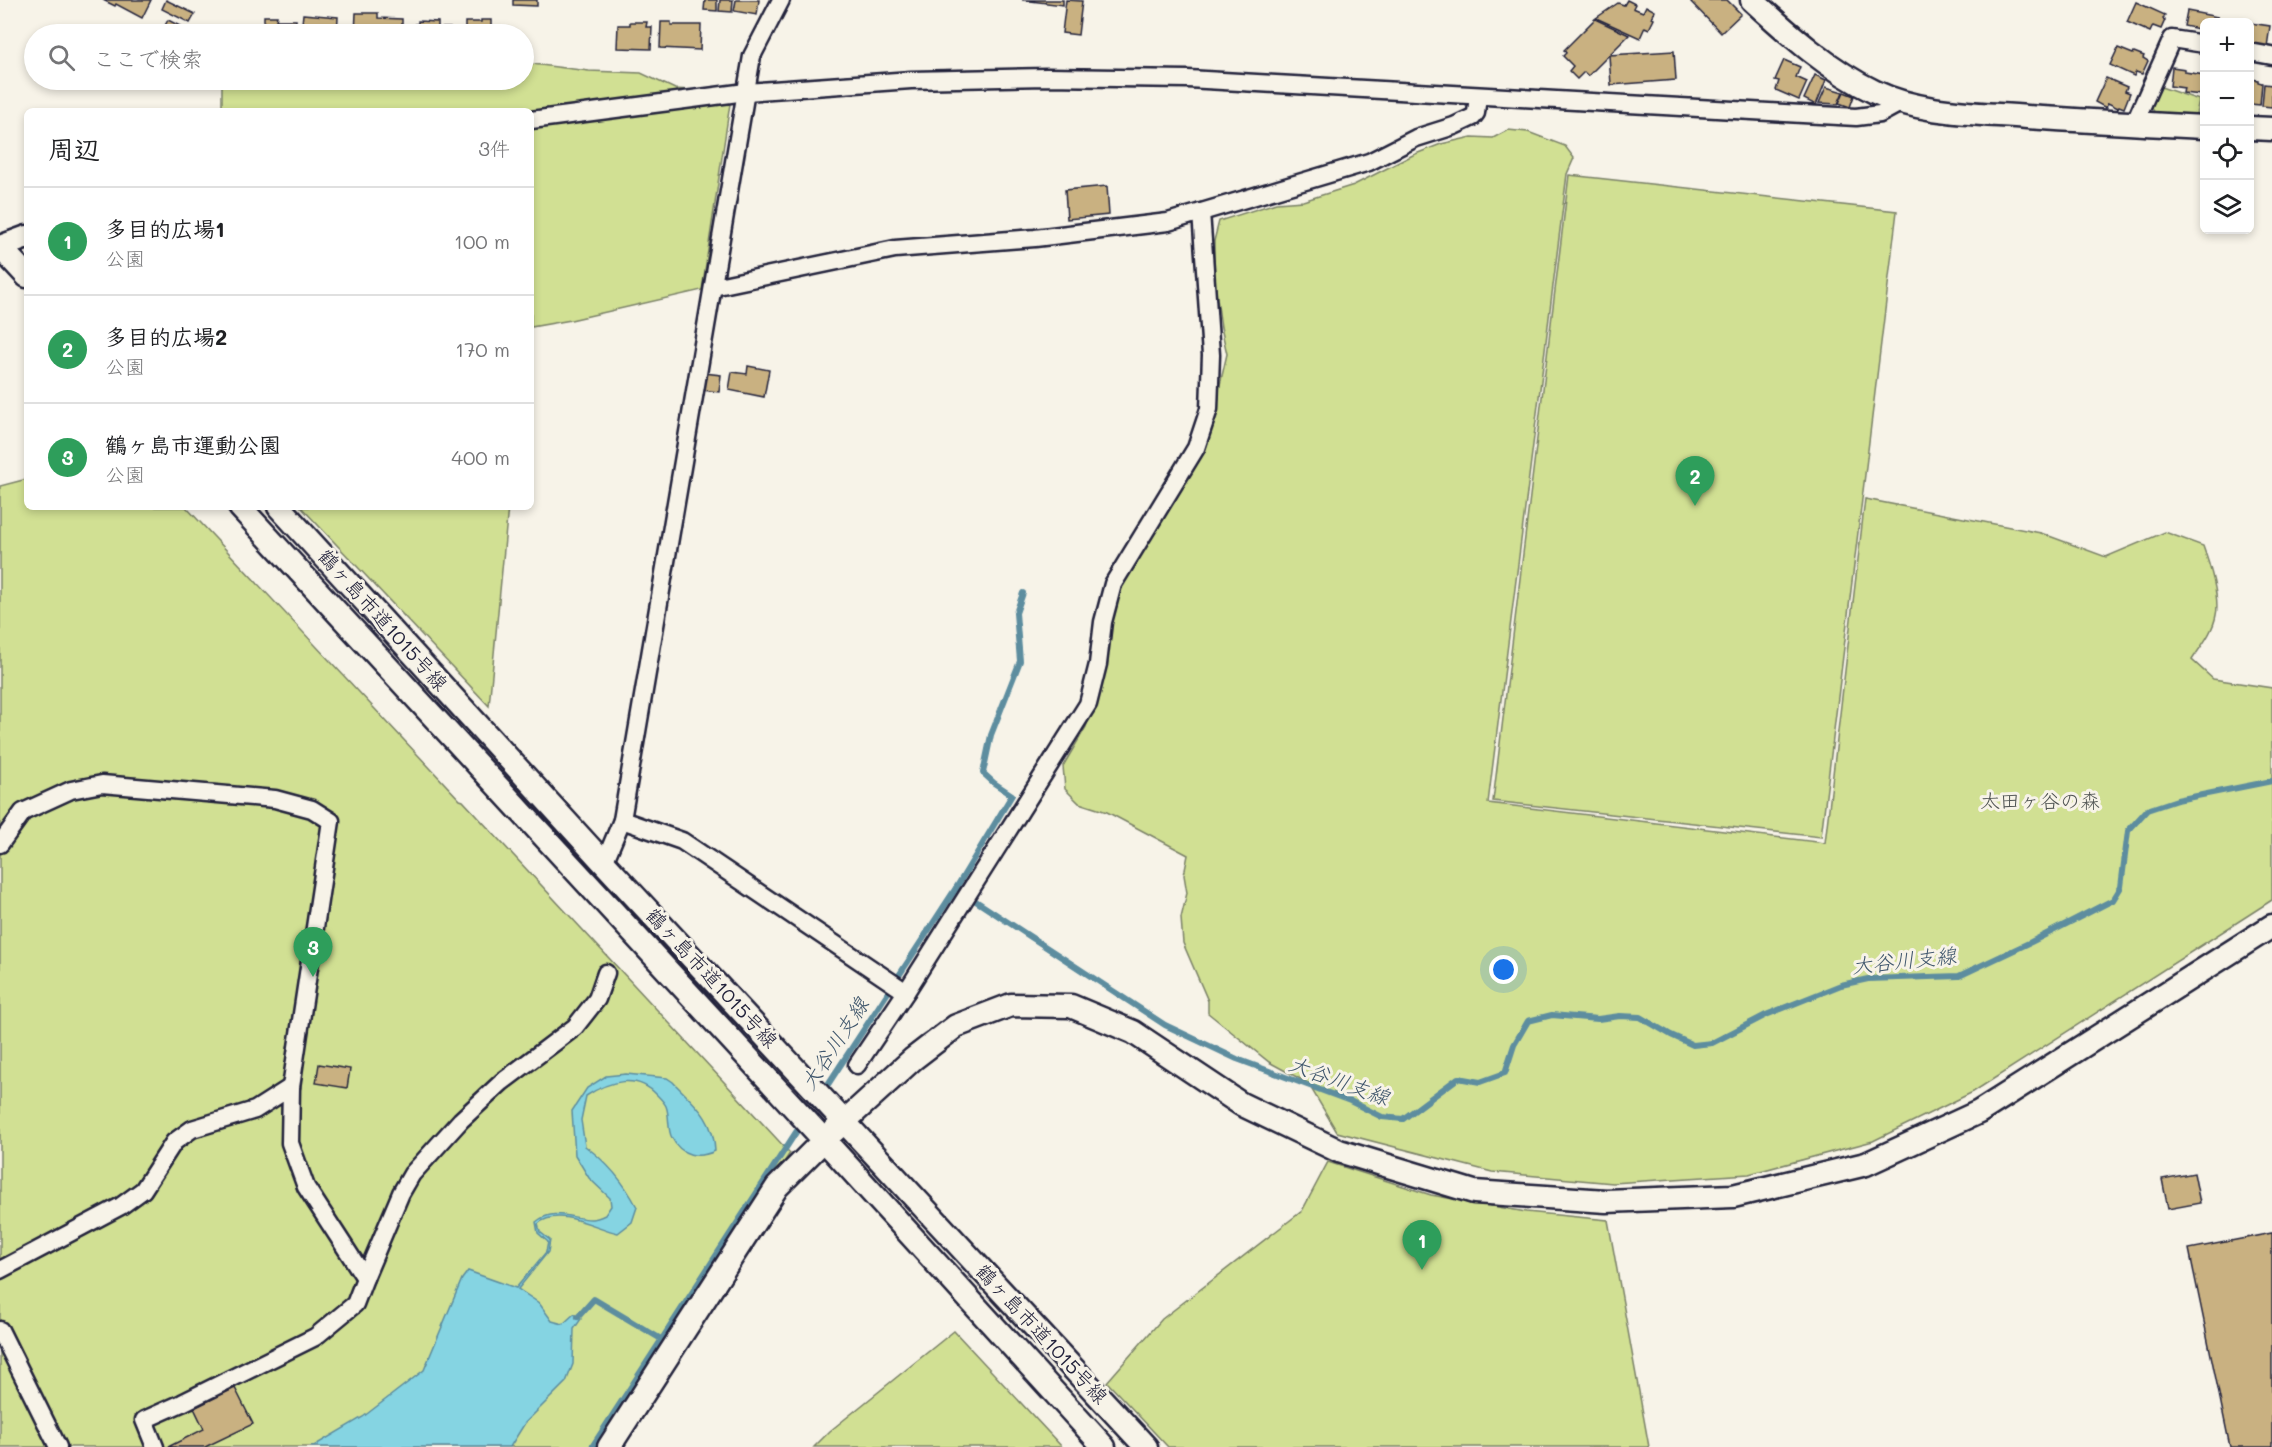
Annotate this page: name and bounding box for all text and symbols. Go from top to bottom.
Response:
map controls [2200,18,2254,234]
button: + [2200,18,2254,72]
search box [24,24,534,90]
icon: search [45,41,78,74]
text: ここで検索 [93,44,203,73]
button: − [2200,72,2254,126]
button: locate [2200,126,2254,180]
text: 周辺 [48,132,100,166]
text: 3件 [478,135,510,161]
button: layers [2200,180,2254,234]
text: 多目的広場1 [105,214,225,243]
text: 1 [63,228,72,254]
text: 100 m [454,228,510,254]
text: 公園 [105,245,145,271]
text: 多目的広場2 [105,322,227,351]
text: 2 [62,336,73,362]
text: 170 m [455,336,510,362]
text: 公園 [105,353,145,379]
text: 鶴ヶ島市運動公園 [105,430,281,459]
text: 3 [62,444,74,470]
text: 400 m [451,444,510,470]
pin: 2 [1676,456,1714,506]
text: 公園 [105,461,145,487]
street label: 鶴ヶ島市道1015号線 [313,543,454,696]
park label: 太田ヶ谷の森 [1980,787,2100,813]
street label: 鶴ヶ島市道1015号線 [641,902,784,1053]
pin: 3 [294,928,332,977]
water label: 大谷川支線 [1850,940,1958,978]
your location [1489,955,1518,984]
water label: 大谷川支線 [794,991,874,1095]
water label: 大谷川支線 [1286,1049,1394,1111]
pin: 1 [1402,1220,1442,1270]
street label: 鶴ヶ島市道1015号線 [971,1258,1114,1409]

